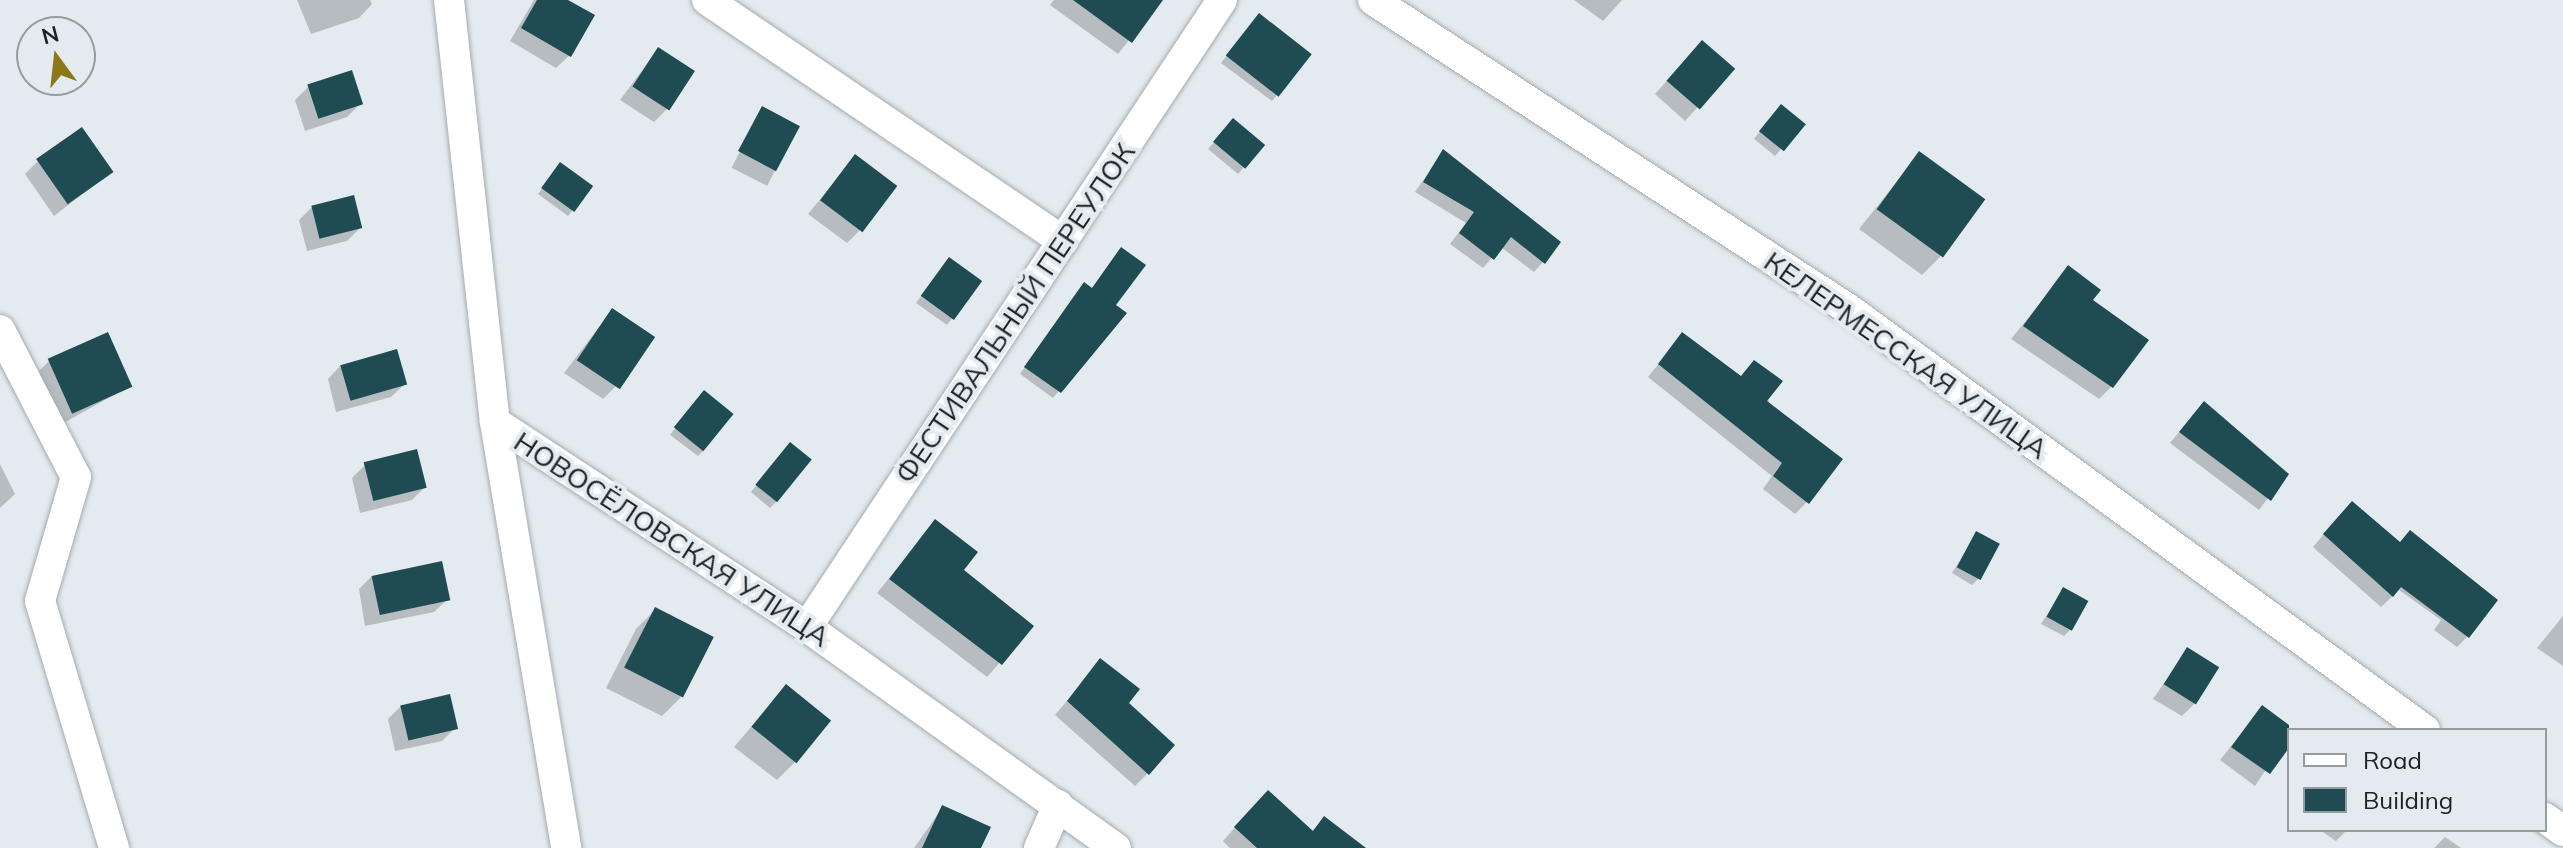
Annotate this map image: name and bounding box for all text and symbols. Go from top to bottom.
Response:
north arrow [16,16,96,96]
text: N [39,19,62,50]
street label: ФЕСТИВАЛЬНЫЙ ПЕРЕУЛОК [888,136,1142,490]
street label: КЕЛЕРМЕССКАЯ УЛИЦА [1758,244,2054,466]
street label: НОВОСЁЛОВСКАЯ УЛИЦА [508,424,836,654]
legend [2287,728,2547,832]
text: Road [2363,745,2422,775]
text: Building [2363,785,2453,815]

